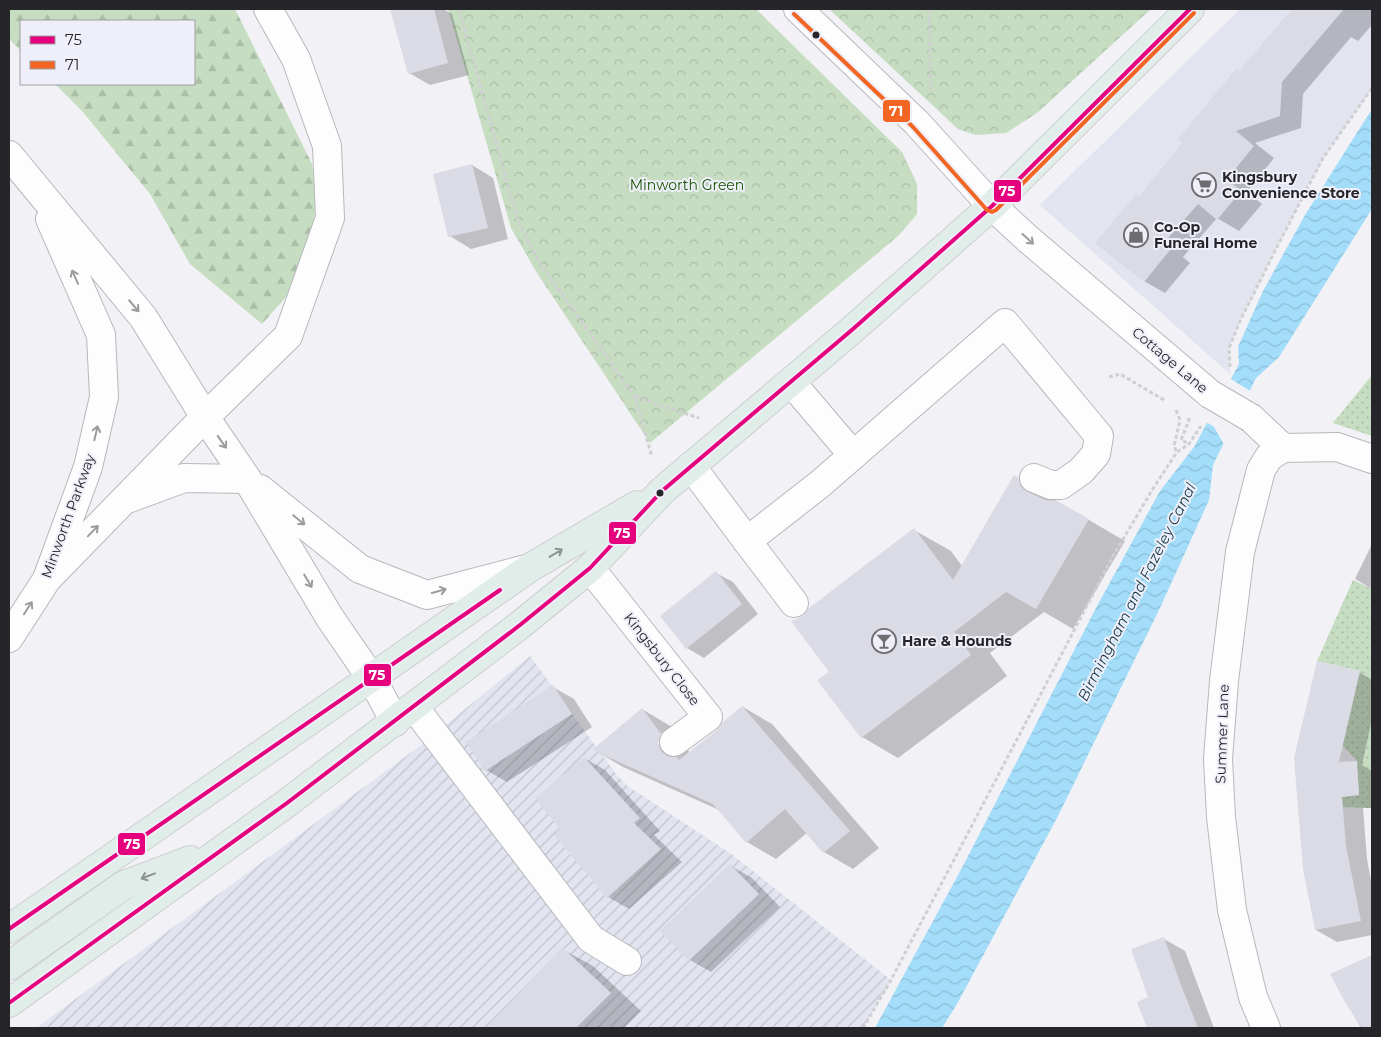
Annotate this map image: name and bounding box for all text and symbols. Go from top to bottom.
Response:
legend [20,20,195,85]
text: 75 [65,30,82,49]
unlabelled marker [811,30,821,40]
text: 71 [65,55,79,74]
line badge: 71 [882,99,911,123]
text: 71 [889,102,903,120]
place label: Kingsbury Convenience Store [1222,168,1360,202]
supermarket icon: Kingsbury Convenience Store [1191,172,1217,198]
park label: Minworth Green [630,176,744,194]
line badge: 75 [993,179,1022,203]
text: 75 [999,182,1015,200]
place label: Co-Op Funeral Home [1154,218,1257,252]
shop icon: Co-Op Funeral Home [1123,222,1149,248]
one-way arrow [1021,233,1034,245]
one-way arrow [70,270,80,285]
one-way arrow [128,300,140,313]
street label: Cottage Lane [1128,323,1212,397]
one-way arrow [92,426,101,442]
one-way arrow [217,435,227,449]
street label: Minworth Parkway [37,451,99,581]
water label: Birmingham and Fazeley Canal [1073,480,1200,704]
unlabelled marker [655,488,665,498]
one-way arrow [292,515,305,526]
line badge: 75 [608,521,637,545]
text: 75 [614,524,630,542]
one-way arrow [87,525,99,538]
one-way arrow [549,547,563,557]
one-way arrow [303,573,313,587]
one-way arrow [431,586,447,596]
one-way arrow [23,602,33,616]
street label: Kingsbury Close [620,609,704,709]
bar icon: Hare & Hounds [871,628,897,654]
place label: Hare & Hounds [902,632,1012,650]
line badge: 75 [363,663,392,687]
text: 75 [369,666,385,684]
street label: Summer Lane [1211,684,1233,784]
line badge: 75 [117,832,146,856]
text: 75 [124,835,140,853]
one-way arrow [141,872,156,881]

